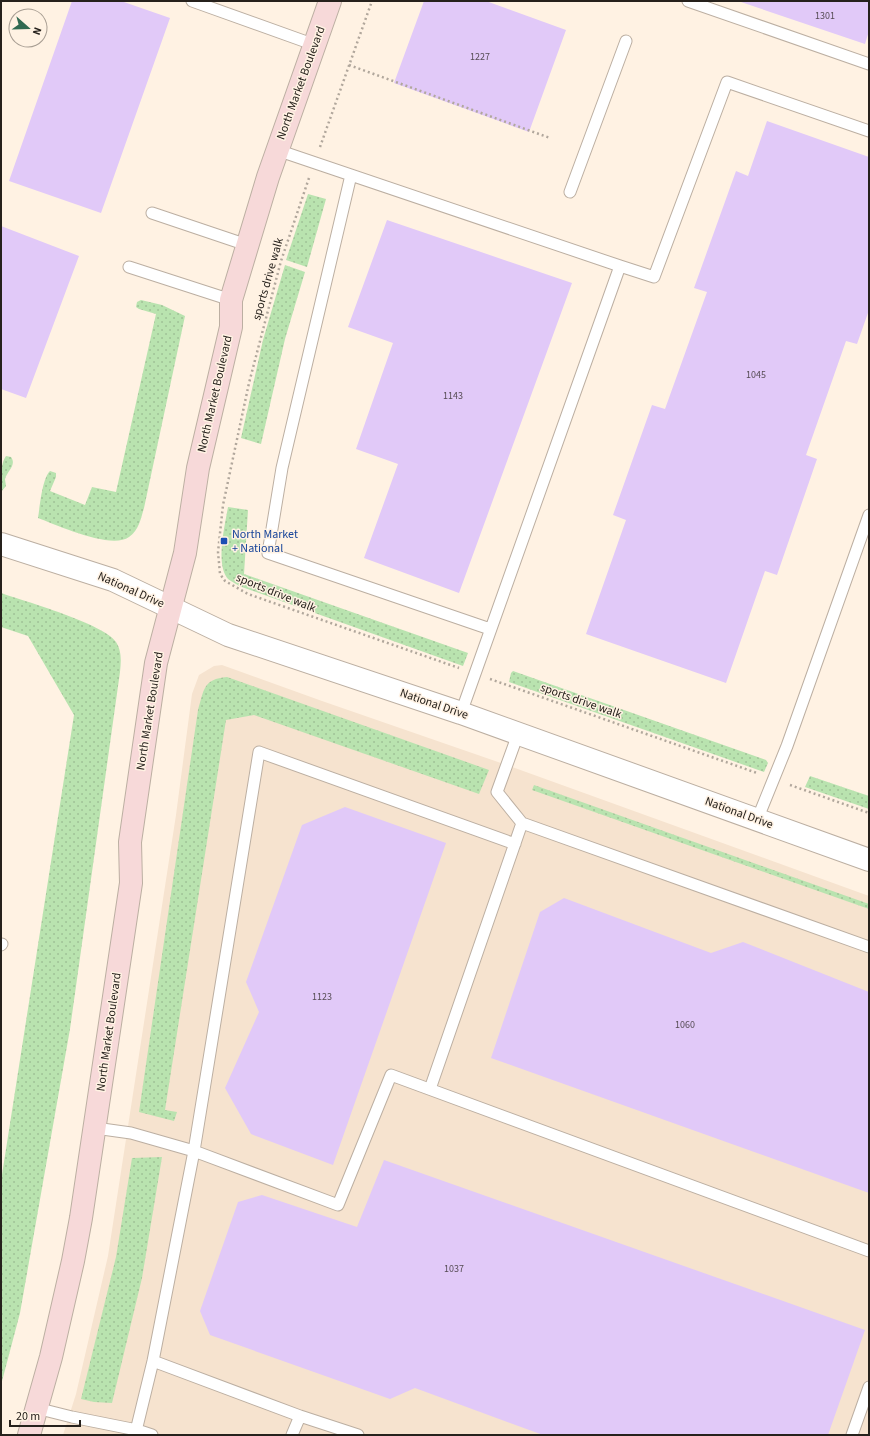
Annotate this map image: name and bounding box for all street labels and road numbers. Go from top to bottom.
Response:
street label: North Market Boulevard [273,24,329,142]
street label: sports drive walk [248,236,288,322]
street label: North Market Boulevard [193,334,237,454]
street label: National Drive [95,568,167,612]
street label: sports drive walk [233,569,319,617]
street label: North Market Boulevard [132,651,168,771]
street label: sports drive walk [538,679,624,723]
street label: National Drive [398,684,470,724]
street label: National Drive [703,793,775,833]
street label: North Market Boulevard [92,972,126,1092]

